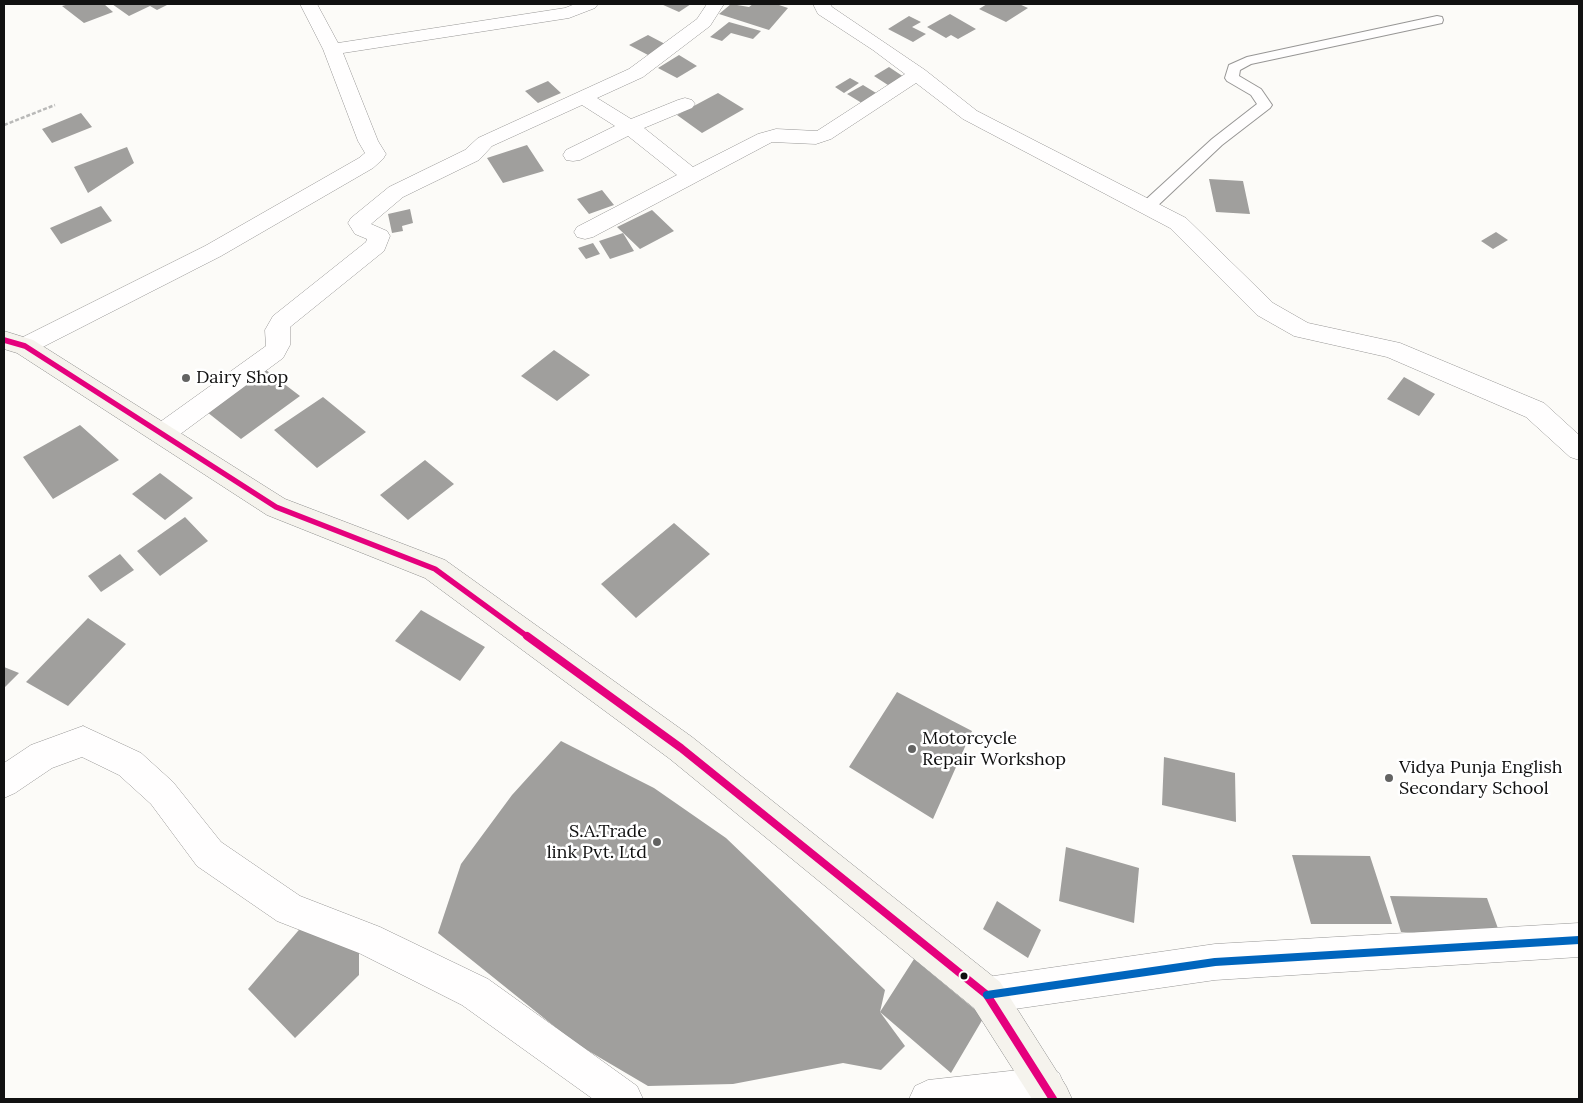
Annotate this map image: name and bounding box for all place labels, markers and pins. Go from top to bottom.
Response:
place label: Dairy Shop [196,367,288,389]
marker: Dairy Shop [180,372,192,384]
place label: Motorcycle Repair Workshop [922,728,1066,771]
marker: Motorcycle Repair Workshop [906,743,918,755]
place label: Vidya Punja English Secondary School [1399,757,1563,800]
marker: Vidya Punja English Secondary School [1383,772,1395,784]
place label: S.A.Trade link Pvt. Ltd [547,821,647,864]
marker: S.A.Trade link Pvt. Ltd [651,836,663,848]
unlabelled marker [959,971,969,981]

